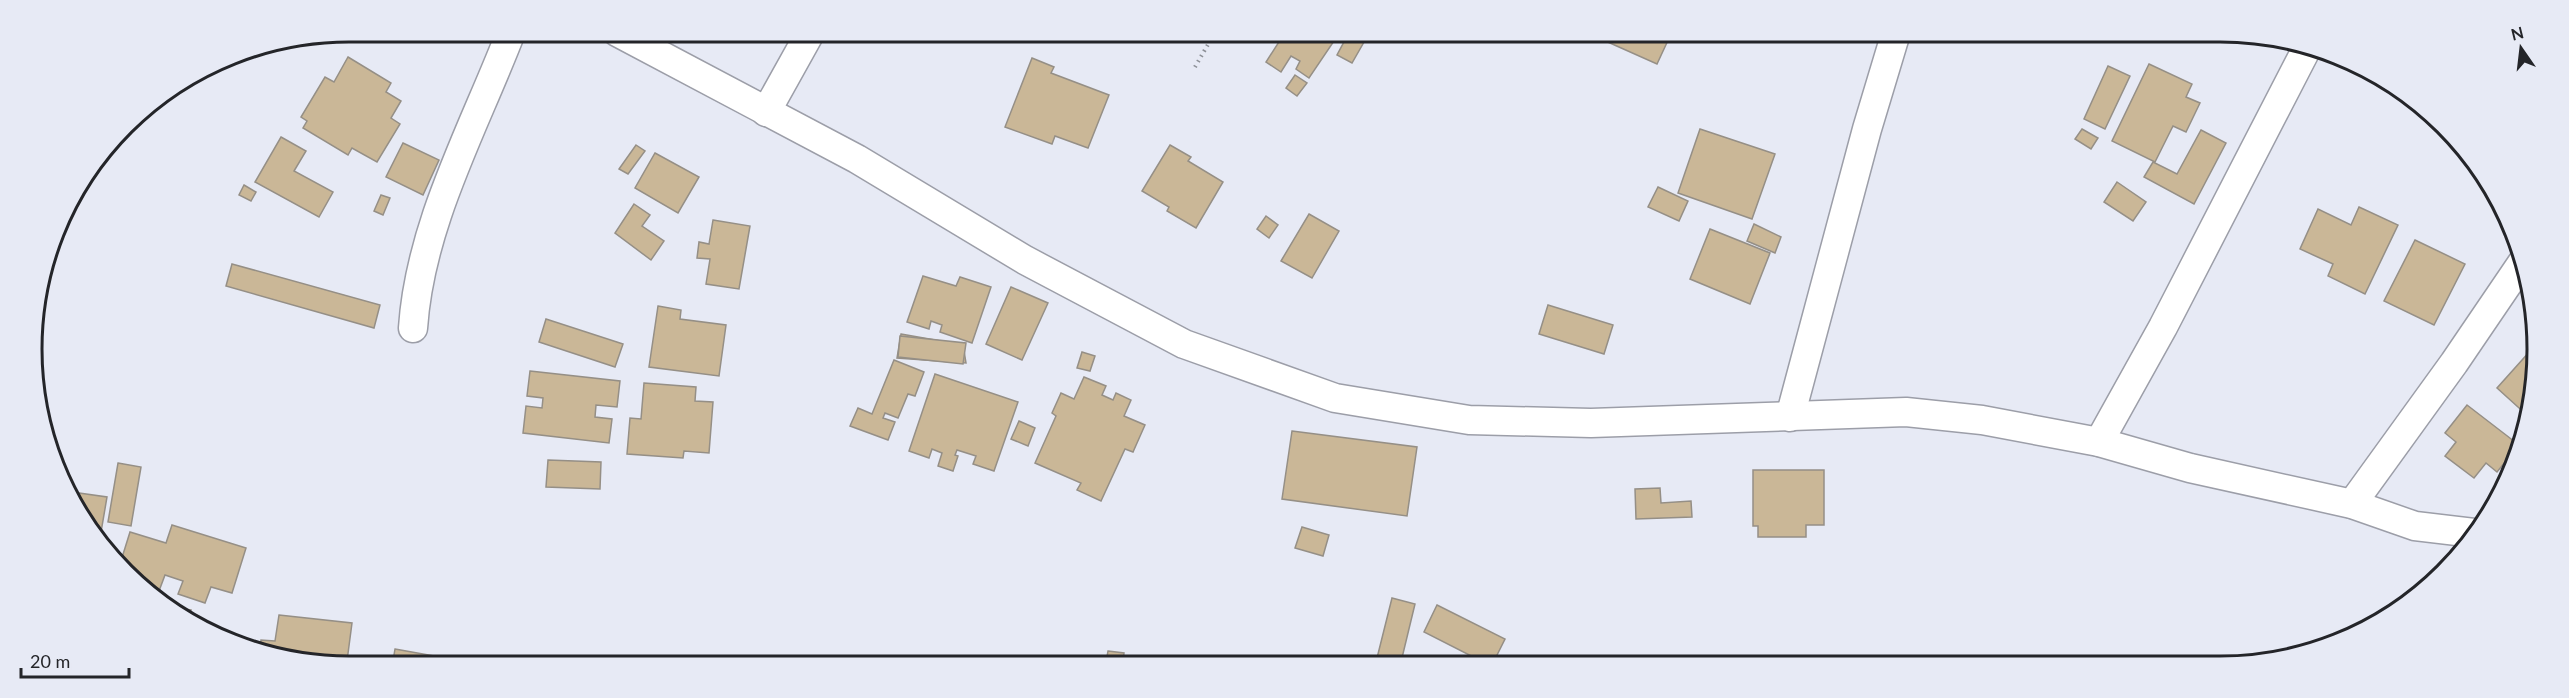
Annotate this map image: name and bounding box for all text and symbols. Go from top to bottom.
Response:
north arrow [2491,18,2551,78]
text: N [2509,22,2526,44]
scale bar [21,641,129,679]
text: 20 m [30,650,70,672]

